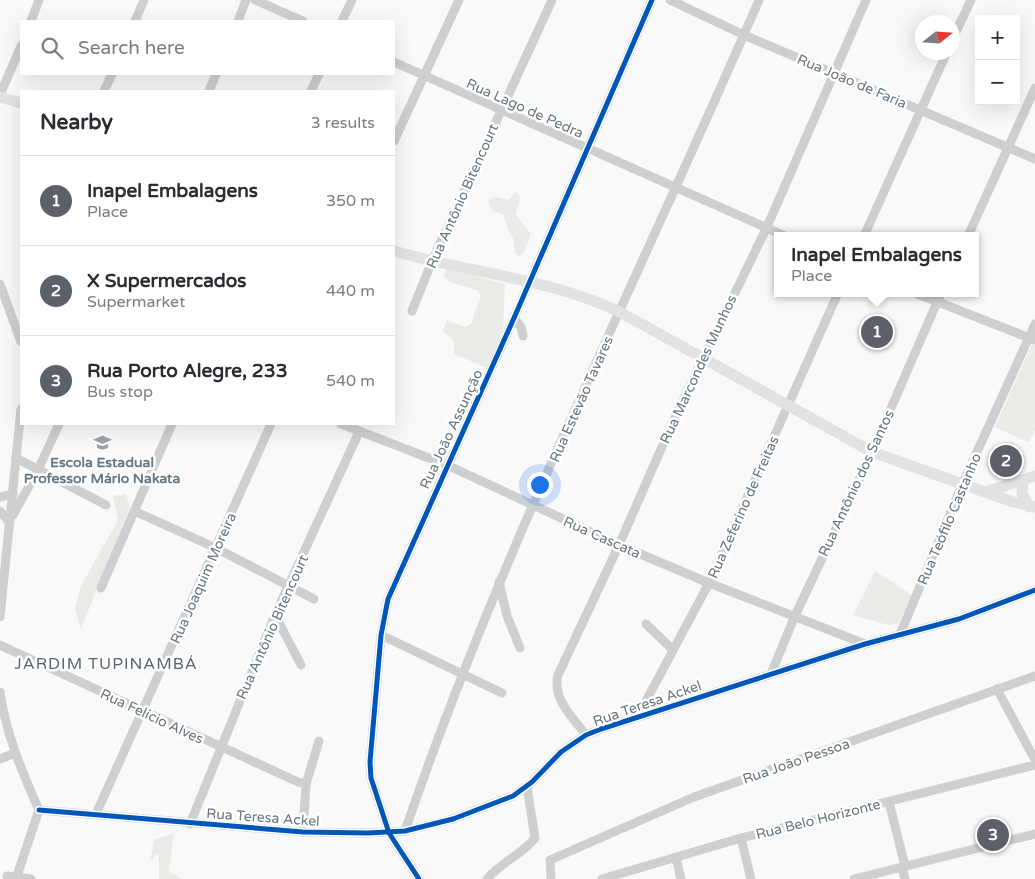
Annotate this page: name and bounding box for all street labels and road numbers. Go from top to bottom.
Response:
street label: Rua João de Faria [794,51,909,112]
street label: Rua Lago de Pedra [464,75,586,142]
street label: Rua Antônio Bitencourt [423,121,502,271]
street label: Rua Marcondes Munhos [656,292,741,446]
street label: Rua Estevão Tavares [546,333,617,465]
street label: Rua João Assunção [416,367,487,492]
street label: Rua Antônio dos Santos [815,407,898,559]
street label: Rua Zeferino de Freitas [704,433,783,581]
street label: Rua Teófilo Castanho [914,451,985,588]
street label: Rua Joaquim Moreira [167,510,240,646]
street label: Rua Cascata [561,513,643,562]
street label: Rua Antônio Bitencourt [233,552,312,702]
street label: Rua Teresa Ackel [591,677,704,730]
street label: Rua Felício Alves [98,685,206,748]
street label: Rua João Pessoa [740,735,852,788]
street label: Rua Belo Horizonte [754,796,882,843]
street label: Rua Teresa Ackel [206,805,320,830]

